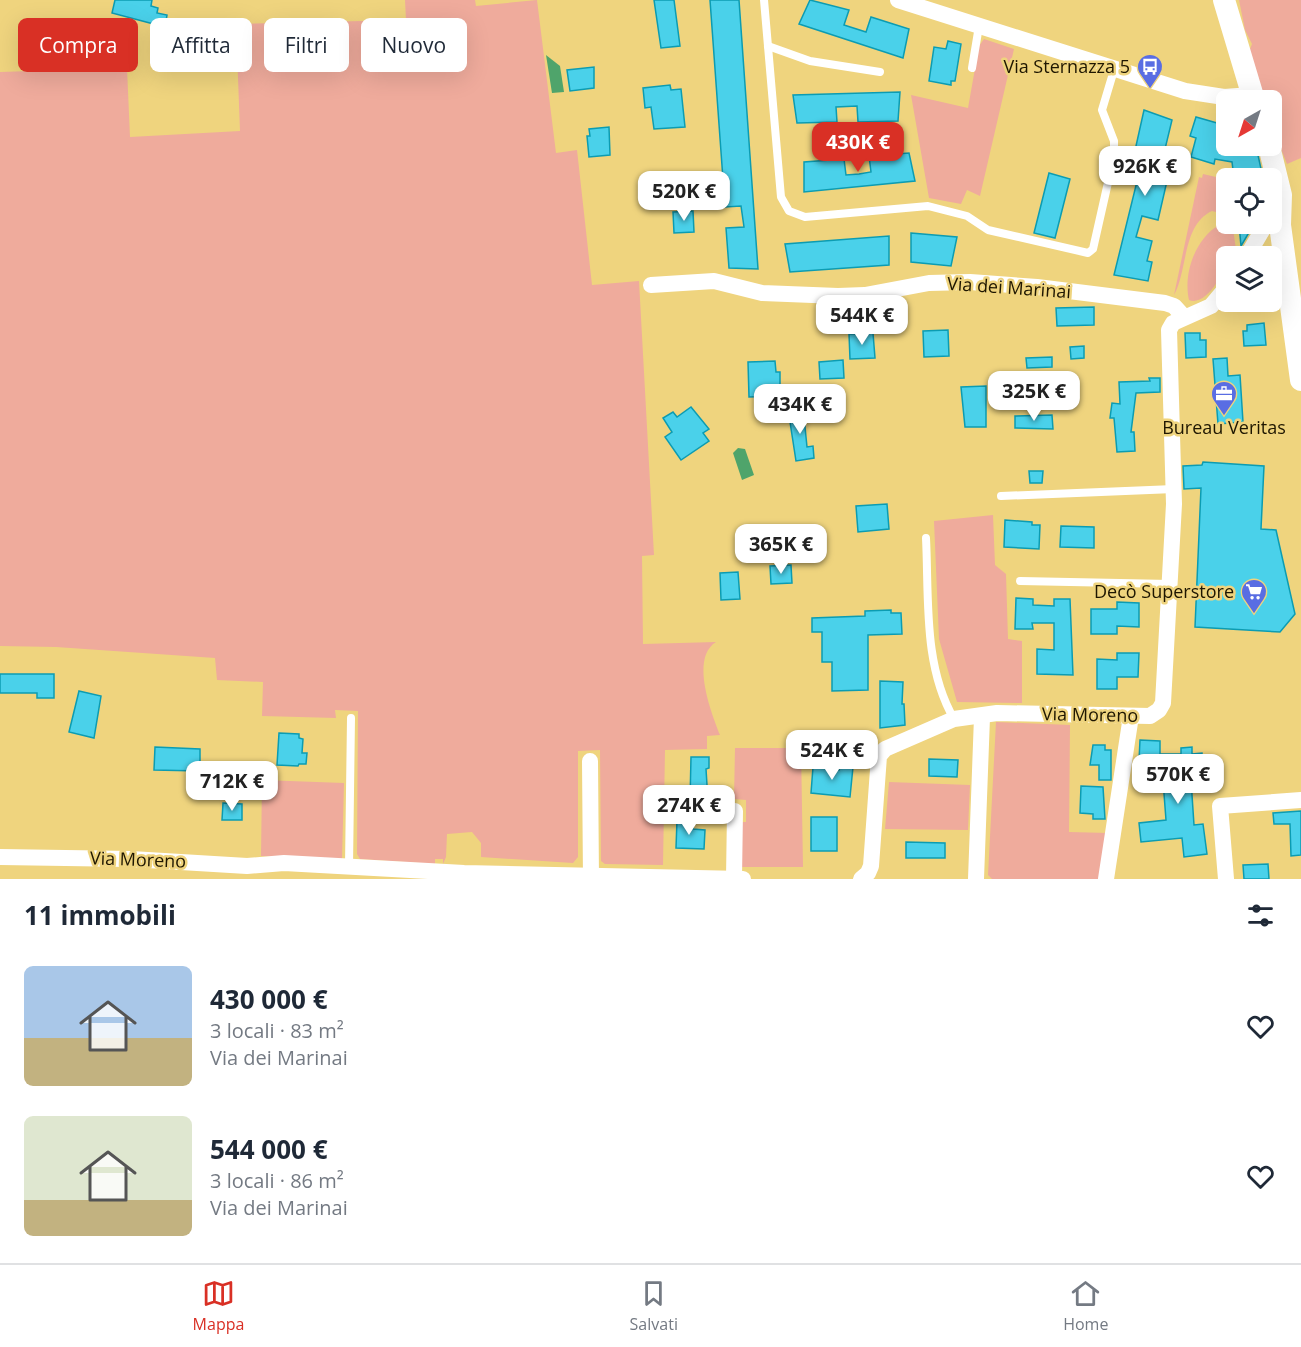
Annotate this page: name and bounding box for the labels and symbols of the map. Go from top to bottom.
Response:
bus stop icon: Via Sternazza 5 [1135,52,1165,90]
place label: Via Sternazza 5 [1003,54,1130,78]
north arrow [1216,90,1282,156]
pin: 430K € [809,122,907,173]
pin: 926K € [1096,146,1194,197]
pin: 520K € [635,171,733,222]
street label: Via dei Marinai [946,271,1072,303]
pin: 544K € [813,295,911,346]
pin: 325K € [985,371,1083,422]
office icon: Bureau Veritas [1209,379,1239,417]
pin: 434K € [751,384,849,435]
place label: Bureau Veritas [1162,415,1286,439]
pin: 365K € [732,524,830,575]
supermarket icon: Decò Superstore [1239,577,1269,615]
place label: Decò Superstore [1094,579,1234,603]
street label: Via Moreno [1042,701,1138,727]
pin: 524K € [783,730,881,781]
pin: 570K € [1129,754,1227,805]
pin: 712K € [183,761,281,812]
pin: 274K € [640,785,738,836]
street label: Via Moreno [89,845,187,873]

